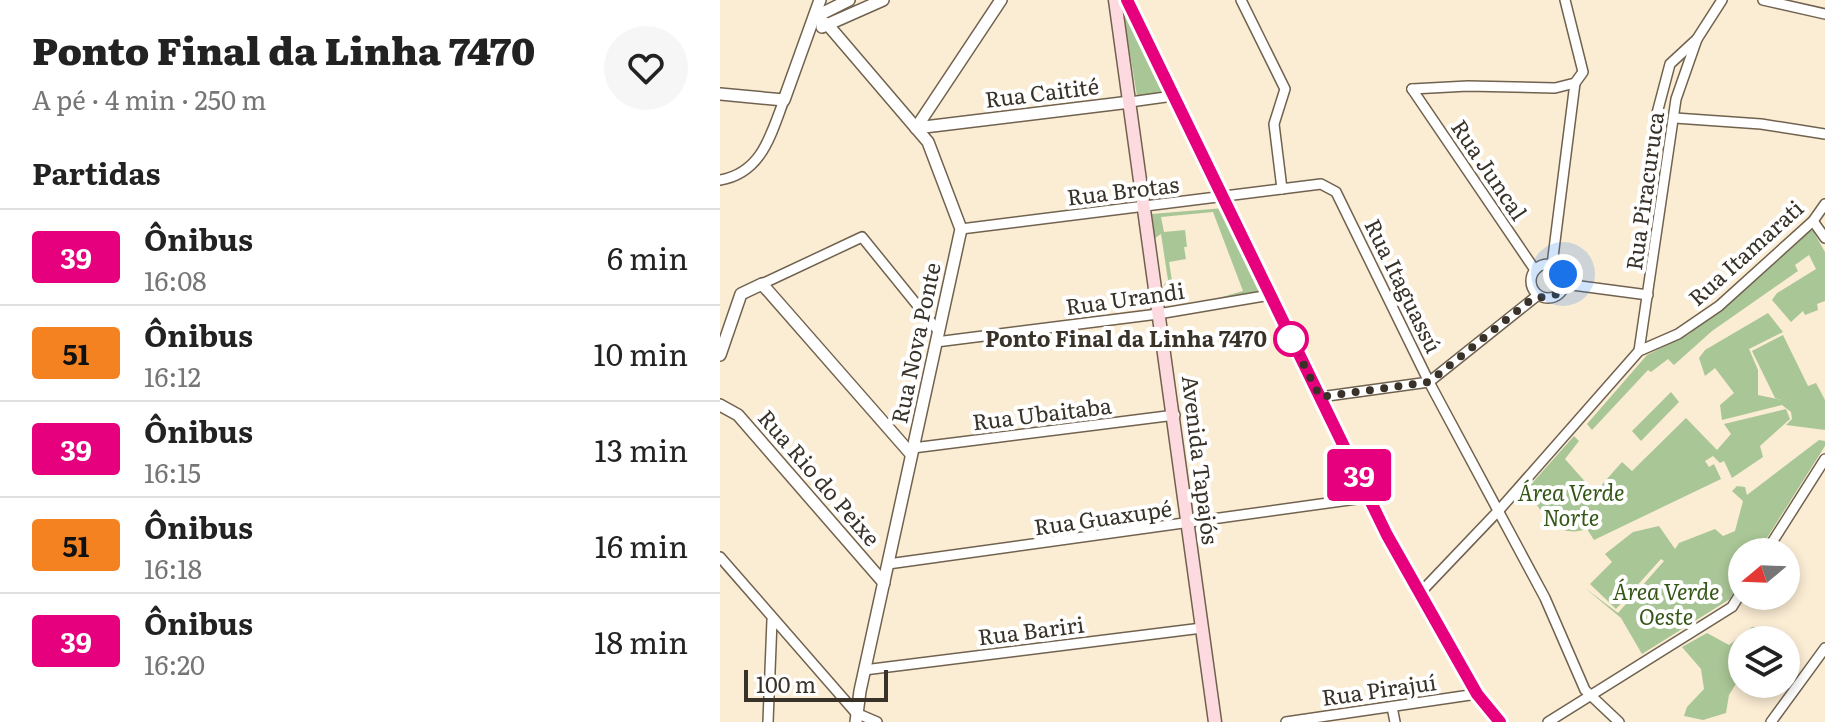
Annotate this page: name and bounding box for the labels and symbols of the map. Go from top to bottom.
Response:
street label: Rua Caitité [983,68,1101,115]
street label: Rua Piracuruca [1616,109,1671,272]
street label: Rua Juncal [1444,112,1536,226]
street label: Rua Brotas [1065,166,1181,213]
street label: Rua Itamarati [1680,191,1810,313]
street label: Rua Itaguassú [1358,213,1451,358]
your location [1543,254,1583,294]
street label: Rua Nova Ponte [881,259,948,426]
street label: Rua Urandi [1063,273,1186,322]
place label: Ponto Final da Linha 7470 [985,321,1267,354]
marker: Ponto Final da Linha 7470 [1274,322,1308,356]
street label: Avenida Tapajós [1175,373,1228,546]
street label: Rua Ubaitaba [970,388,1113,437]
street label: Rua Rio do Peixe [751,401,889,553]
line badge: 39 [1323,449,1395,501]
park label: Área Verde Norte [1518,475,1624,533]
street label: Rua Guaxupé [1032,491,1174,543]
north arrow [1728,538,1800,610]
park label: Área Verde Oeste [1613,574,1719,632]
street label: Rua Bariri [976,607,1086,652]
street label: Rua Pirajuí [1319,664,1438,713]
scale bar [744,666,888,702]

